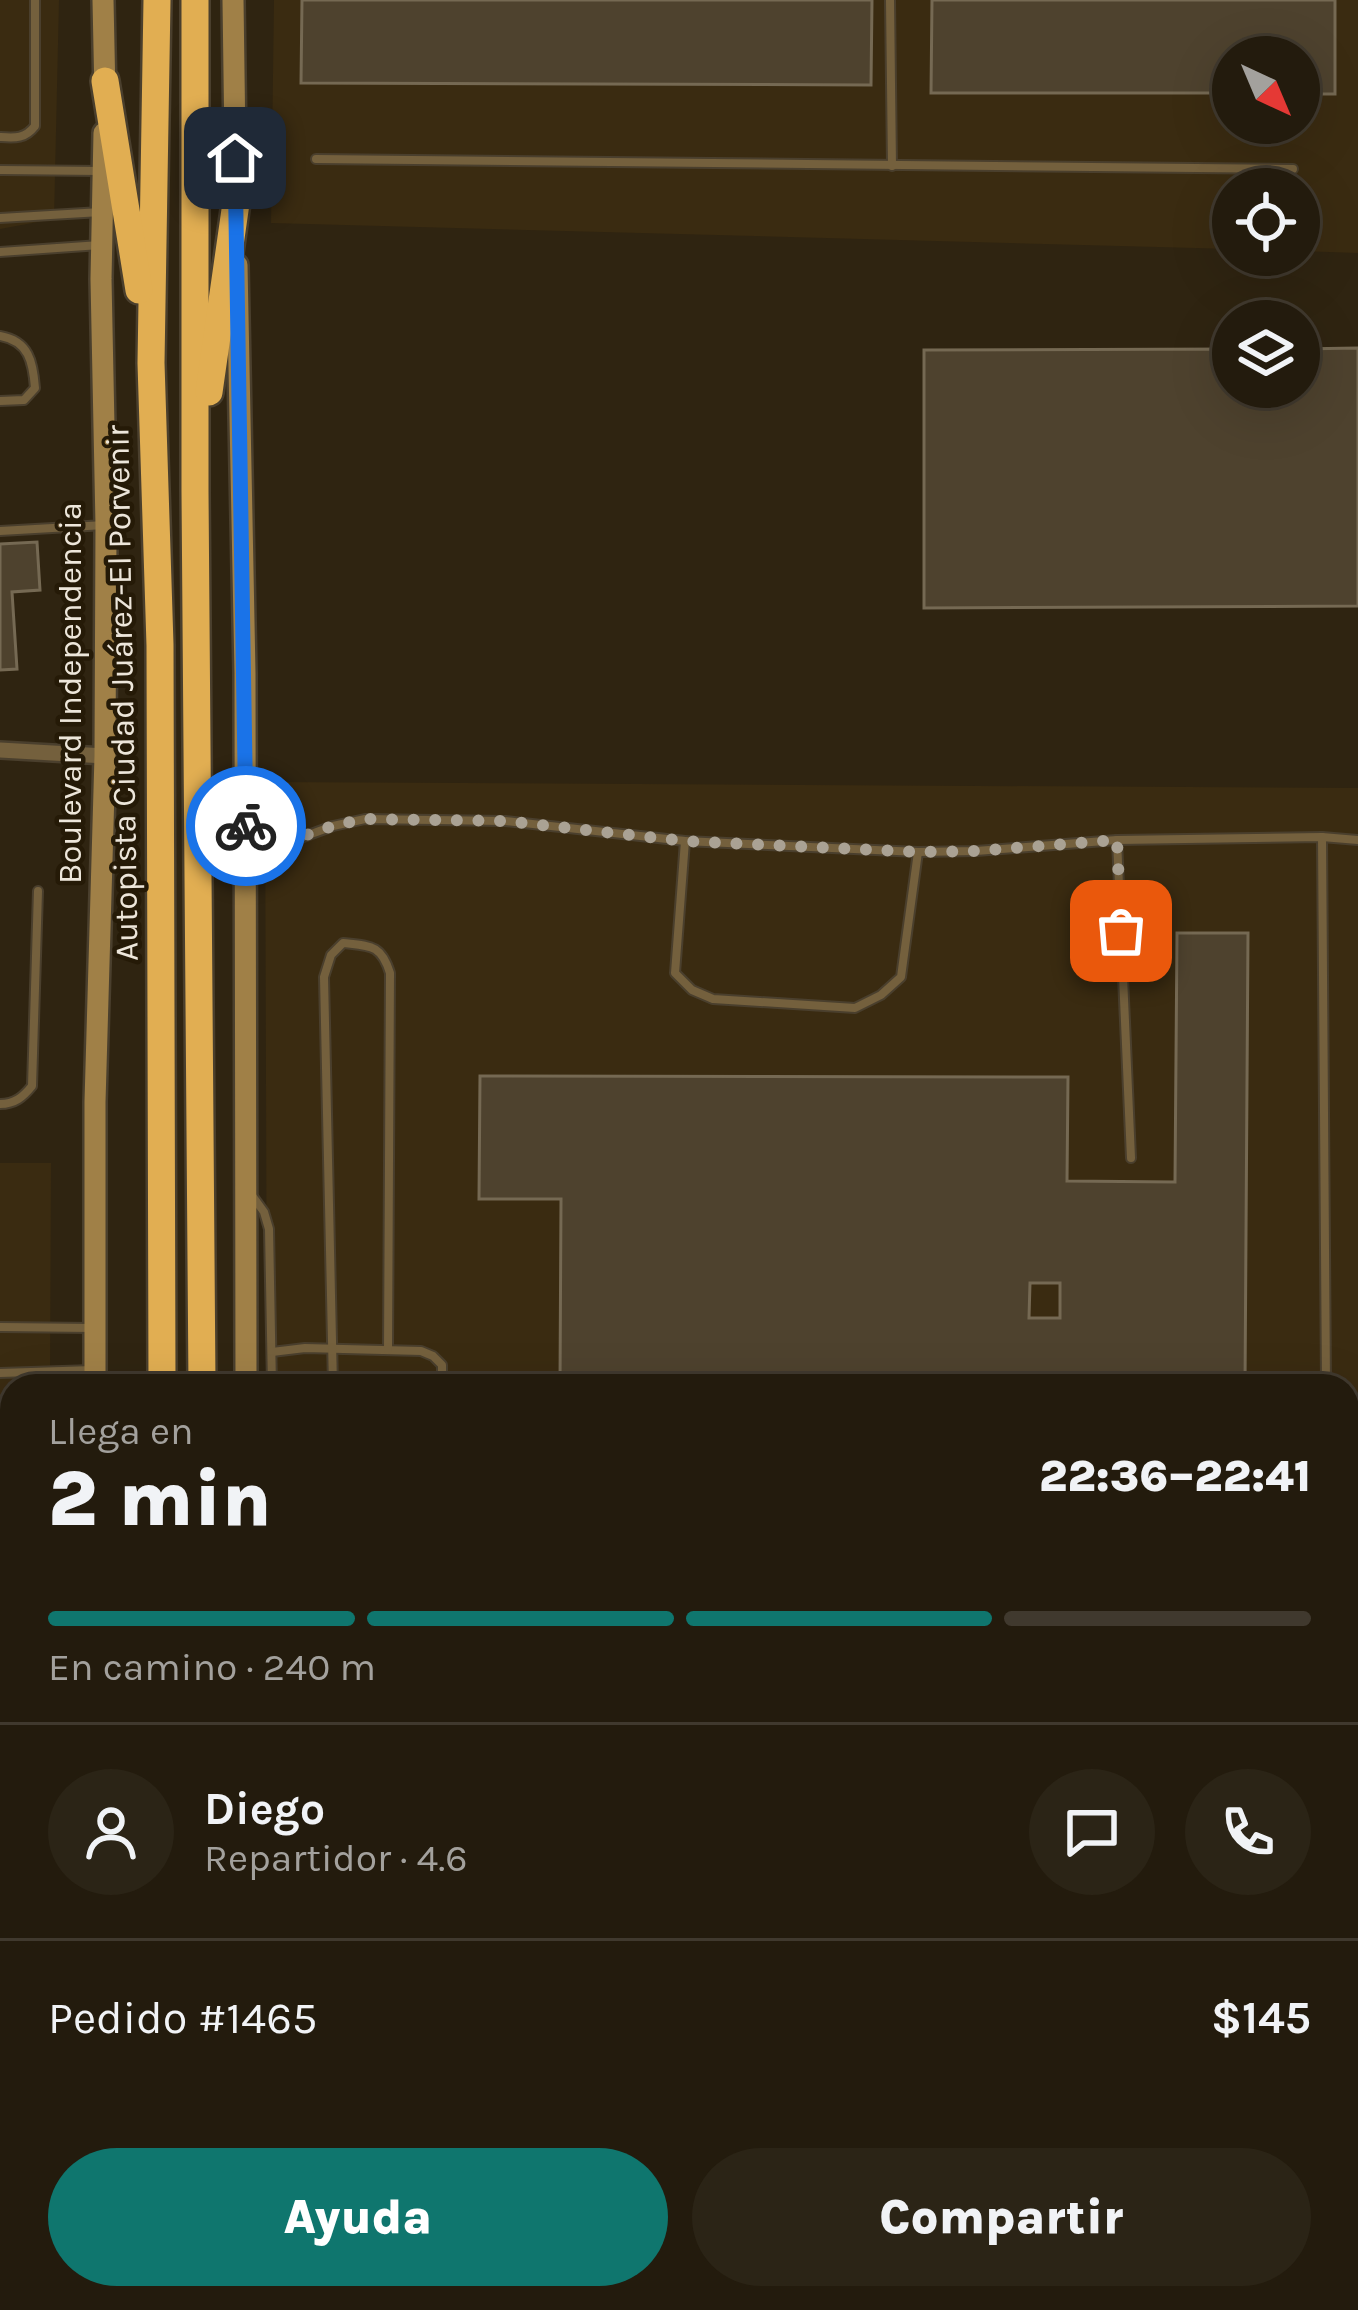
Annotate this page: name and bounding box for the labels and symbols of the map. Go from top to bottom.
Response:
north arrow [1212,36,1320,144]
pin [184,107,286,209]
street label: Autopista Ciudad Juárez-El Porvenir [98,425,146,961]
street label: Boulevard Independencia [51,502,89,884]
courier [186,766,306,886]
pin [1070,880,1172,982]

